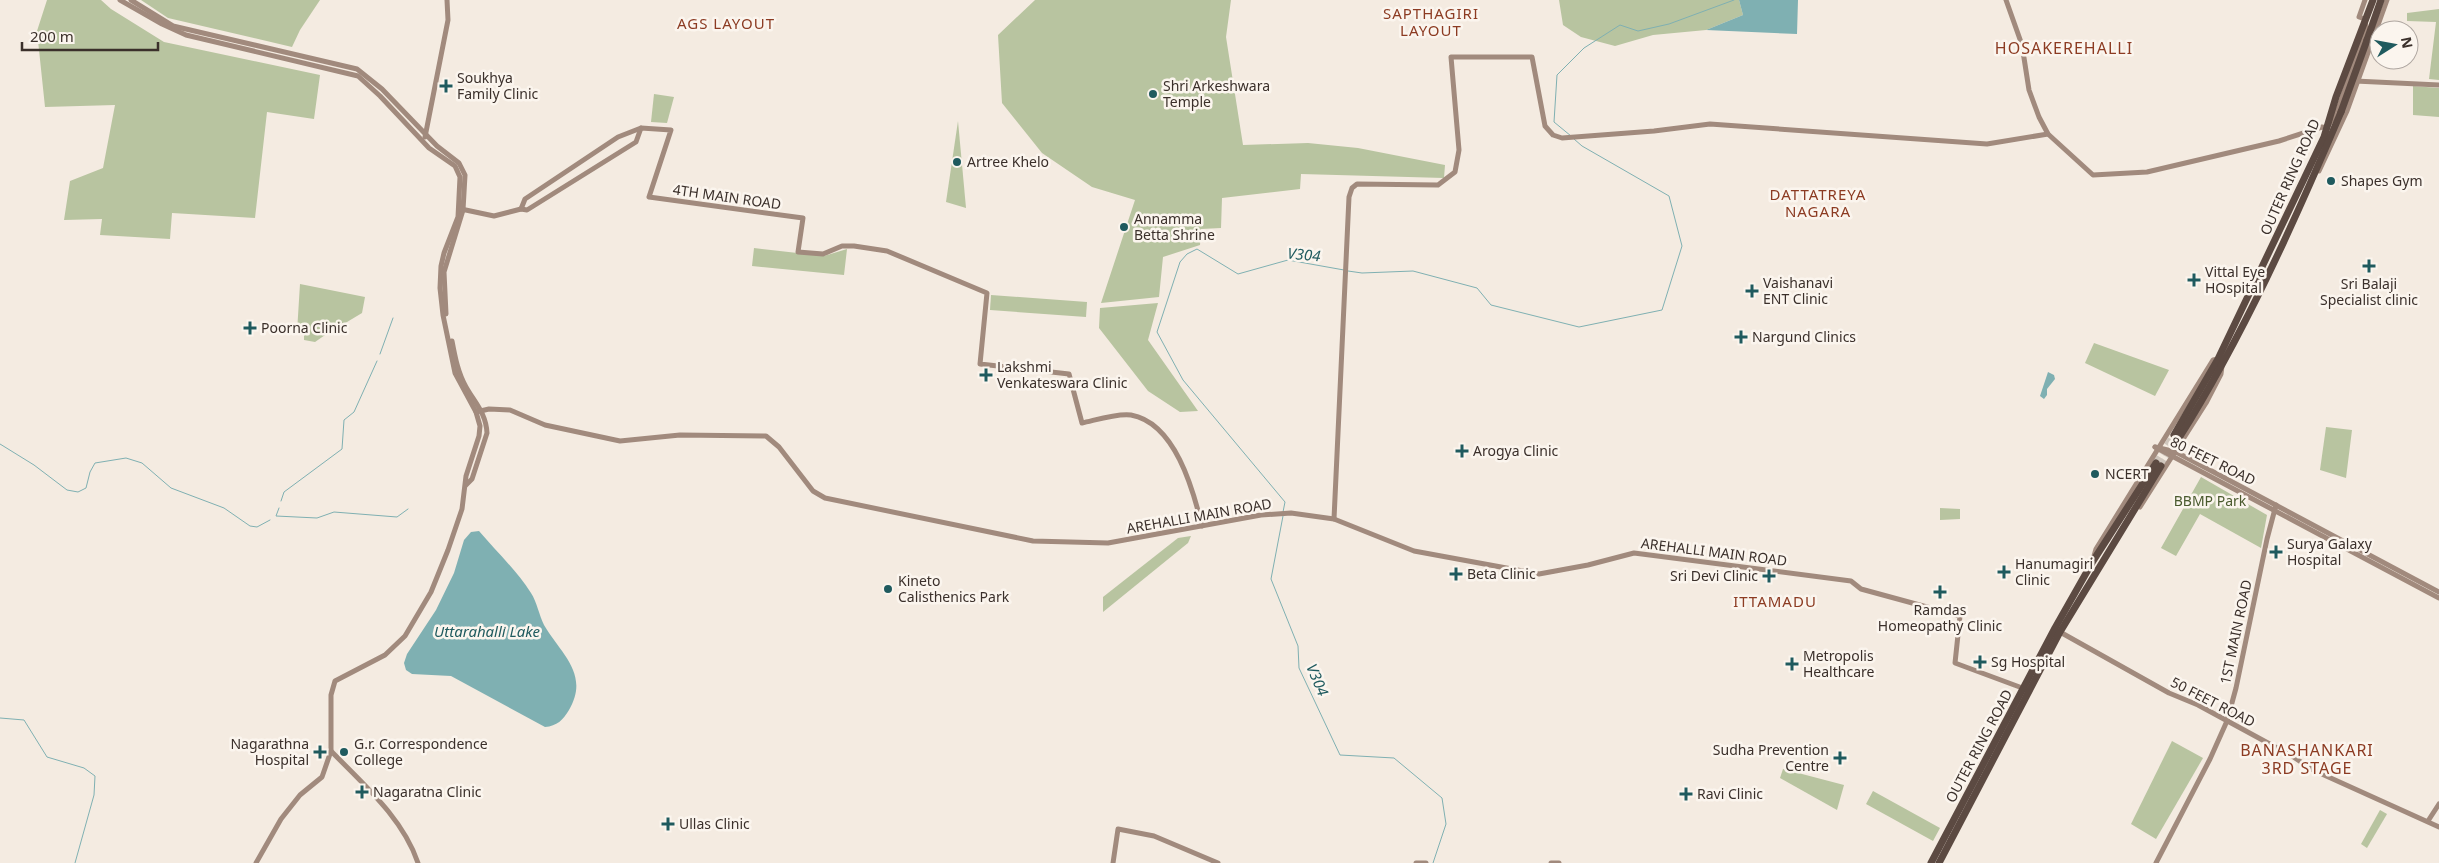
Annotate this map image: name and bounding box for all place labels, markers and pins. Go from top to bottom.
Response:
place label: Soukhya Family Clinic [457,68,539,103]
place label: Shri Arkeshwara Temple [1163,76,1270,111]
marker: Soukhya Family Clinic [439,79,453,93]
marker: Shri Arkeshwara Temple [1147,88,1159,100]
place label: Artree Khelo [967,152,1049,171]
marker: Artree Khelo [951,156,963,168]
place label: Shapes Gym [2341,171,2422,190]
marker: Shapes Gym [2325,175,2337,187]
place label: Annamma Betta Shrine [1134,209,1215,244]
marker: Annamma Betta Shrine [1118,221,1130,233]
marker: Sri Balaji Specialist clinic [2362,259,2376,273]
place label: Vittal Eye HOspital [2205,262,2265,297]
place label: Vaishanavi ENT Clinic [1763,273,1833,308]
marker: Vittal Eye HOspital [2187,273,2201,287]
place label: Sri Balaji Specialist clinic [2320,274,2418,309]
marker: Vaishanavi ENT Clinic [1745,284,1759,298]
place label: Poorna Clinic [261,318,348,337]
marker: Poorna Clinic [243,321,257,335]
place label: Nargund Clinics [1752,327,1856,346]
marker: Nargund Clinics [1734,330,1748,344]
place label: Lakshmi Venkateswara Clinic [997,357,1128,392]
marker: Lakshmi Venkateswara Clinic [979,368,993,382]
place label: Arogya Clinic [1473,441,1558,460]
marker: Arogya Clinic [1455,444,1469,458]
place label: NCERT [2105,464,2149,483]
marker: NCERT [2089,468,2101,480]
place label: Surya Galaxy Hospital [2287,534,2373,569]
marker: Surya Galaxy Hospital [2269,545,2283,559]
place label: Hanumagiri Clinic [2015,554,2093,589]
place label: Beta Clinic [1467,564,1536,583]
marker: Hanumagiri Clinic [1997,565,2011,579]
place label: Sri Devi Clinic [1670,566,1758,585]
marker: Beta Clinic [1449,567,1463,581]
marker: Sri Devi Clinic [1762,569,1776,583]
place label: Kineto Calisthenics Park [898,571,1010,606]
marker: Kineto Calisthenics Park [882,583,894,595]
marker: Ramdas Homeopathy Clinic [1933,585,1947,599]
place label: Ramdas Homeopathy Clinic [1878,600,2002,635]
place label: Metropolis Healthcare [1803,646,1875,681]
place label: Sg Hospital [1991,652,2065,671]
marker: Sg Hospital [1973,655,1987,669]
marker: Metropolis Healthcare [1785,657,1799,671]
place label: Nagarathna Hospital [230,734,309,769]
place label: G.r. Correspondence College [354,734,488,769]
place label: Sudha Prevention Centre [1713,740,1829,775]
marker: Nagarathna Hospital [313,745,327,759]
marker: G.r. Correspondence College [338,746,350,758]
marker: Sudha Prevention Centre [1833,751,1847,765]
place label: Nagaratna Clinic [373,782,482,801]
place label: Ravi Clinic [1697,784,1763,803]
marker: Nagaratna Clinic [355,785,369,799]
marker: Ravi Clinic [1679,787,1693,801]
place label: Ullas Clinic [679,814,750,833]
marker: Ullas Clinic [661,817,675,831]

